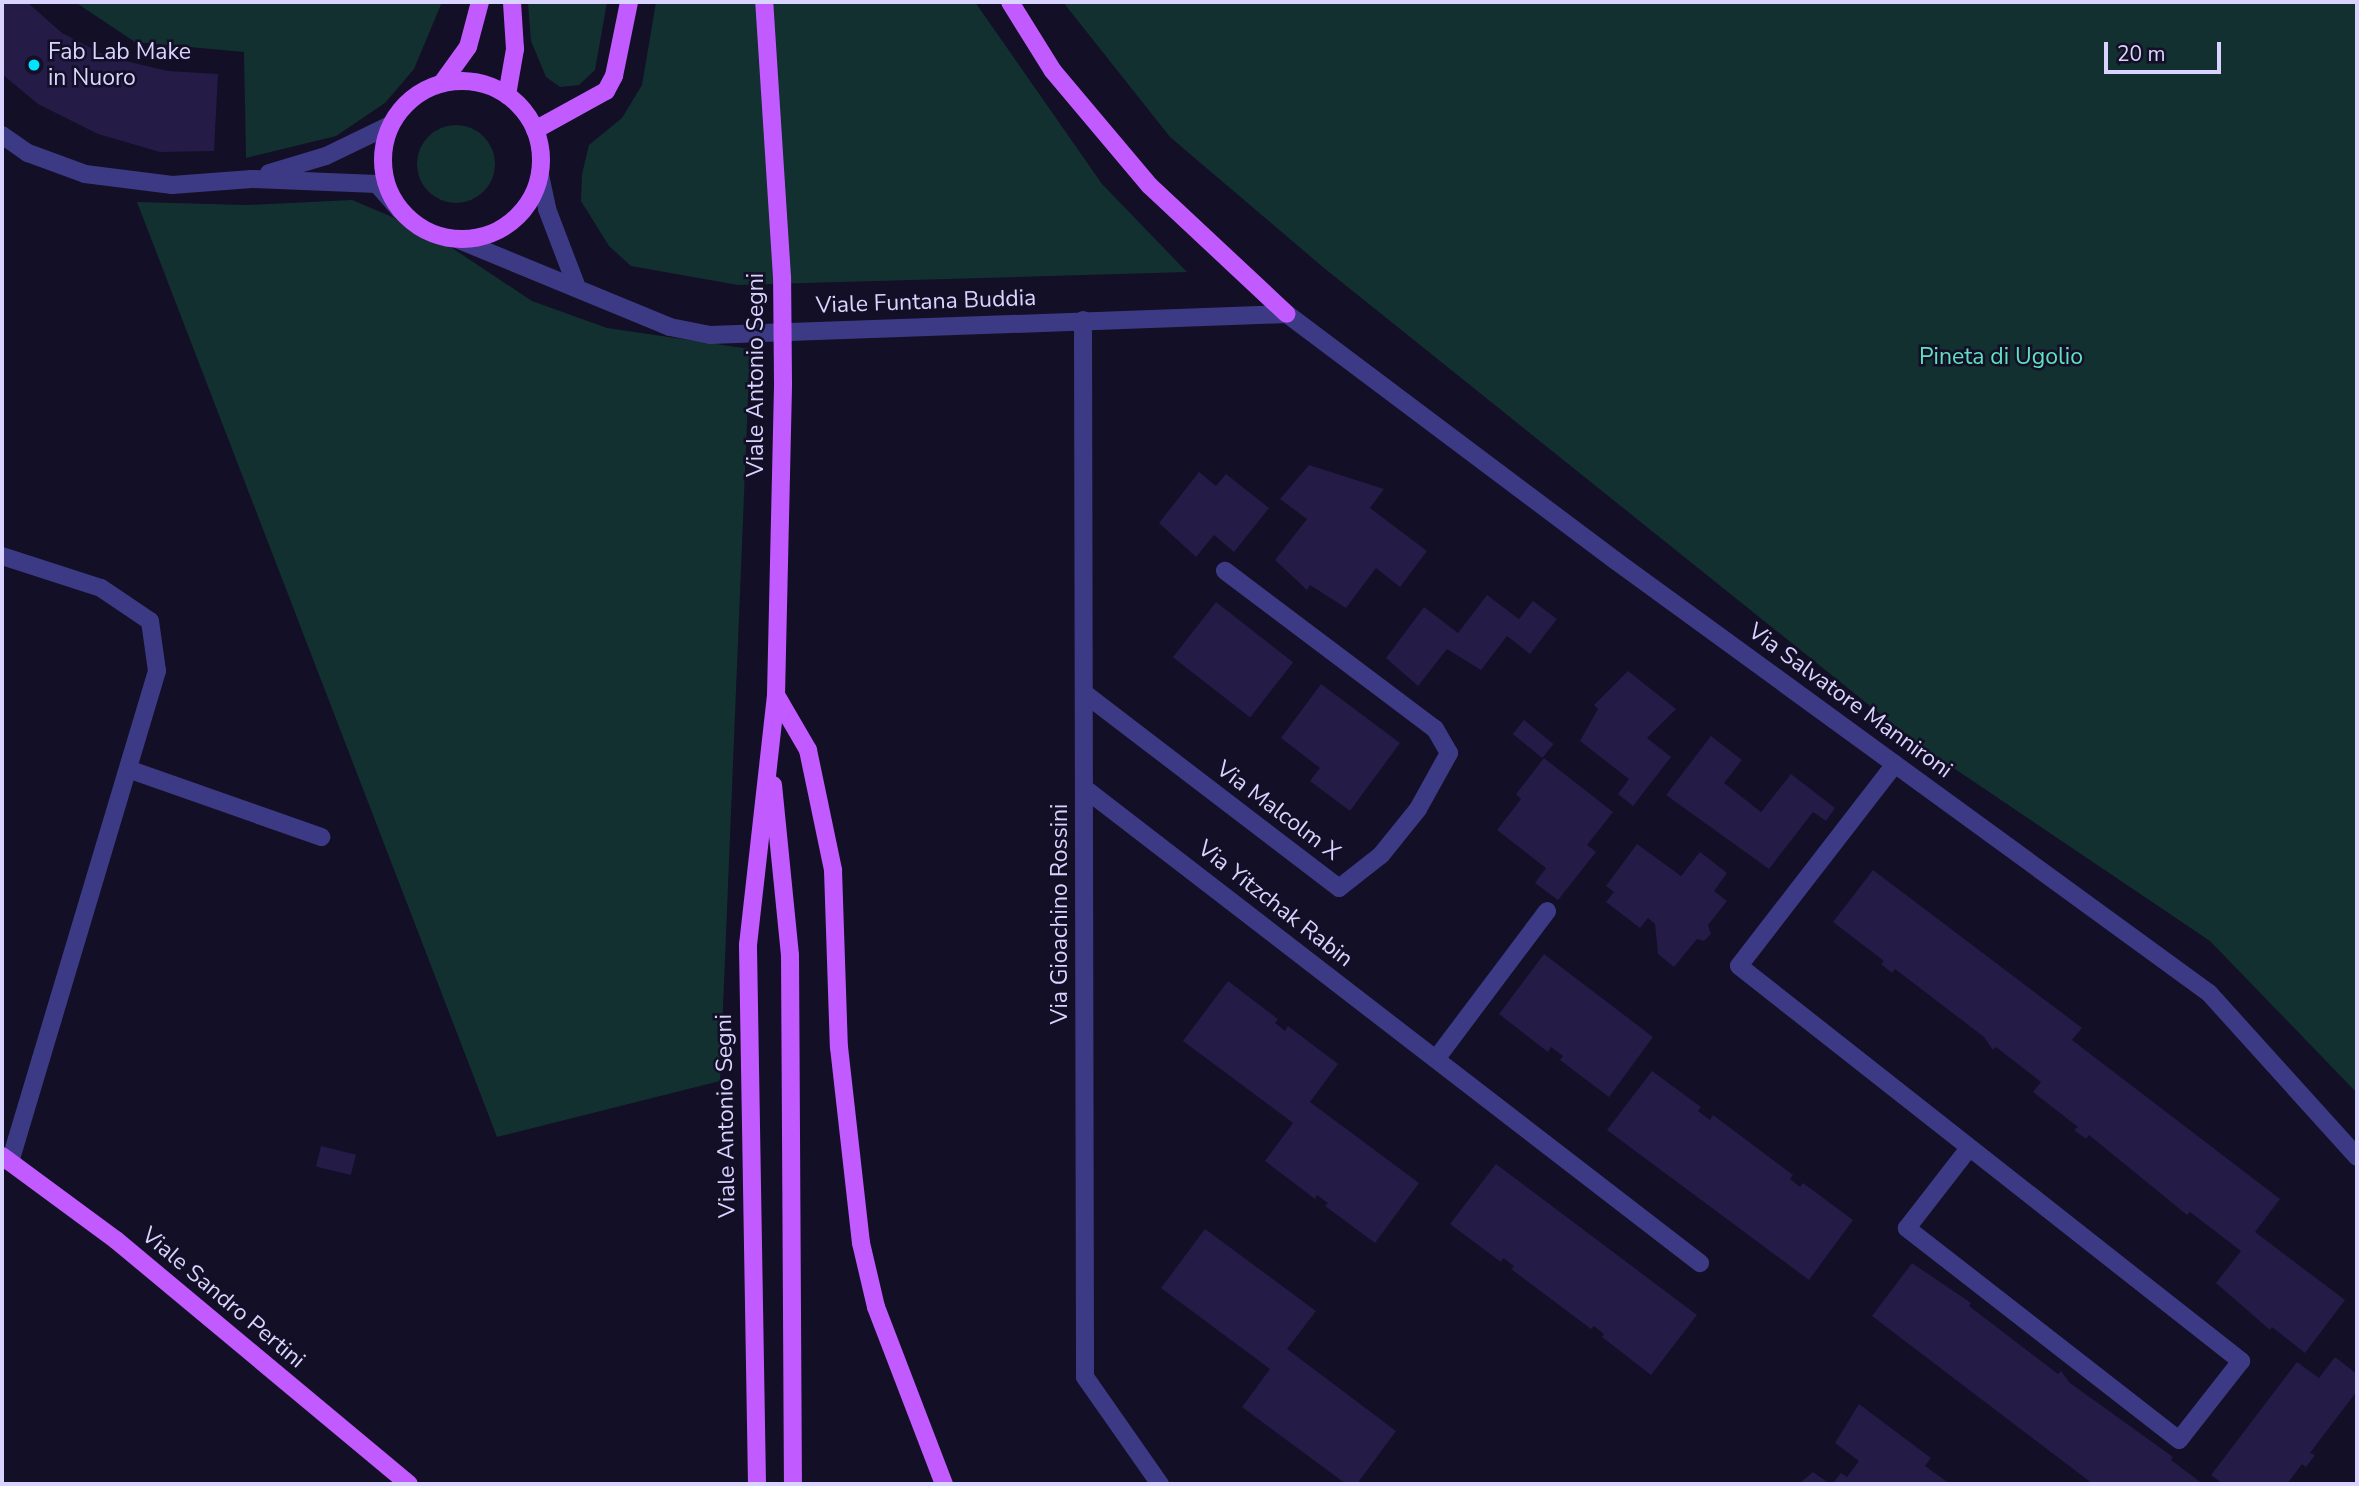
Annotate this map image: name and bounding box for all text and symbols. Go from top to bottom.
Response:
scale bar [2107,28,2224,72]
place label: Fab Lab Make in Nuoro [48,38,191,92]
text: 20 m [2117,40,2166,68]
marker: Fab Lab Make in Nuoro [26,57,42,73]
street label: Viale Antonio Segni [742,273,770,477]
street label: Viale Funtana Buddia [815,284,1037,320]
park label: Pineta di Ugolio [1919,343,2083,371]
street label: Via Salvatore Mannironi [1743,618,1957,784]
street label: Via Malcolm X [1210,755,1346,867]
street label: Via Gioachino Rossini [1046,804,1074,1024]
street label: Via Yitzchak Rabin [1192,835,1358,973]
street label: Viale Antonio Segni [710,1014,742,1218]
street label: Viale Sandro Pertini [136,1222,310,1374]

